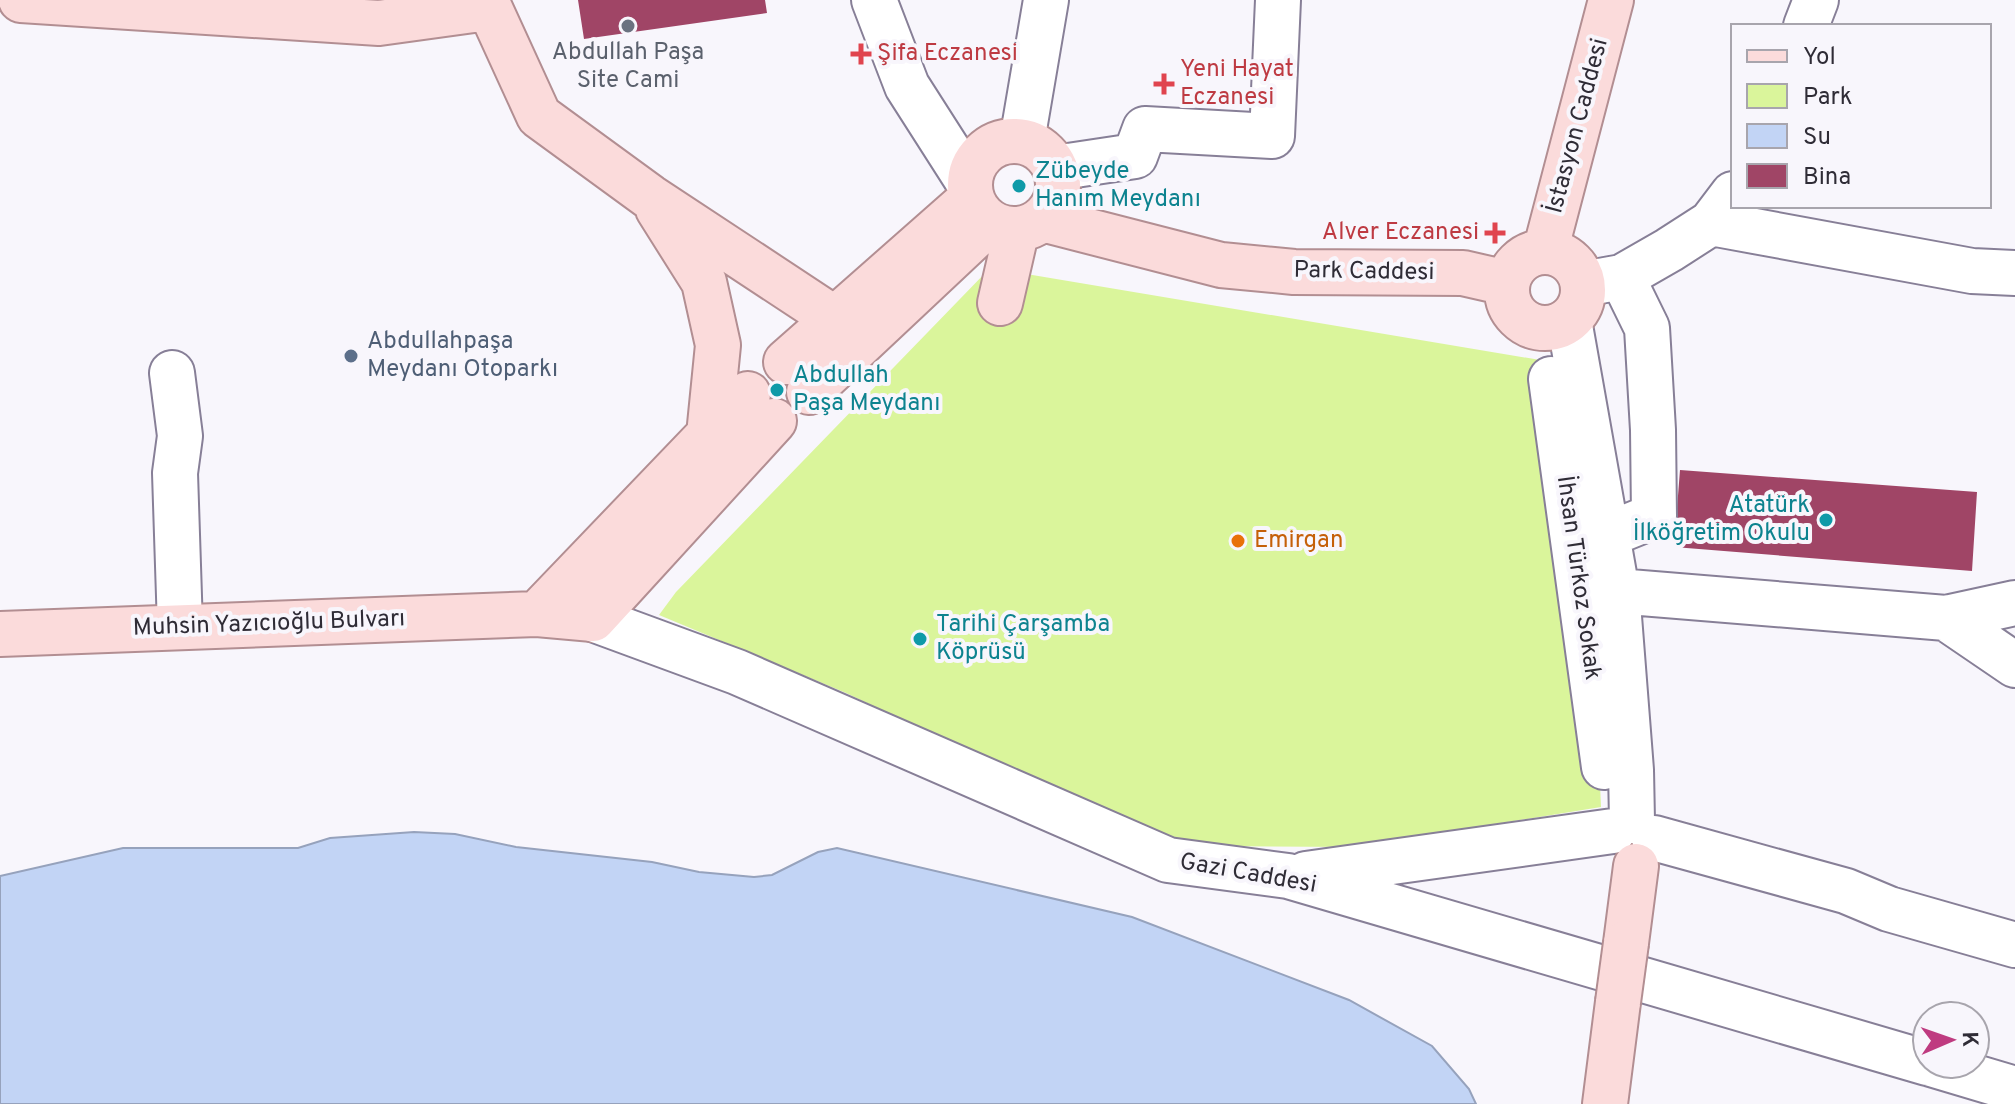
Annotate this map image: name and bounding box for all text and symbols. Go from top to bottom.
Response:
marker: Abdullah Paşa Site Cami [619,17,637,35]
legend [1731,24,1991,208]
street label: İstasyon Caddesi [1539,35,1616,217]
place label: Abdullah Paşa Site Cami [552,38,704,96]
place label: Şifa Eczanesi [877,39,1018,69]
text: Yol [1803,43,1836,73]
marker: Şifa Eczanesi [852,45,870,63]
place label: Yeni Hayat Eczanesi [1180,55,1294,113]
marker: Yeni Hayat Eczanesi [1155,75,1173,93]
text: Park [1803,83,1853,113]
text: Su [1803,123,1831,153]
place label: Zübeyde Hanım Meydanı [1035,157,1201,215]
text: Bina [1803,163,1851,193]
marker: Zübeyde Hanım Meydanı [1010,177,1028,195]
place label: Alver Eczanesi [1322,218,1479,248]
marker: Alver Eczanesi [1486,224,1504,242]
street label: Park Caddesi [1293,256,1435,288]
place label: Abdullahpaşa Meydanı Otoparkı [367,327,558,385]
marker: Abdullahpaşa Meydanı Otoparkı [342,347,360,365]
place label: Abdullah Paşa Meydanı [793,361,940,419]
marker: Abdullah Paşa Meydanı [768,381,786,399]
street label: İhsan Türkoz Sokak [1549,474,1608,682]
place label: Atatürk İlköğretim Okulu [1633,491,1810,549]
marker: Atatürk İlköğretim Okulu [1817,511,1835,529]
place label: Emirgan [1254,526,1344,556]
marker: Emirgan [1229,532,1247,550]
street label: Muhsin Yazıcıoğlu Bulvarı [132,604,406,644]
place label: Tarihi Çarşamba Köprüsü [936,610,1110,668]
marker: Tarihi Çarşamba Köprüsü [911,630,929,648]
street label: Gazi Caddesi [1177,847,1319,901]
north arrow [1911,1000,1991,1080]
text: K [1955,1031,1982,1048]

